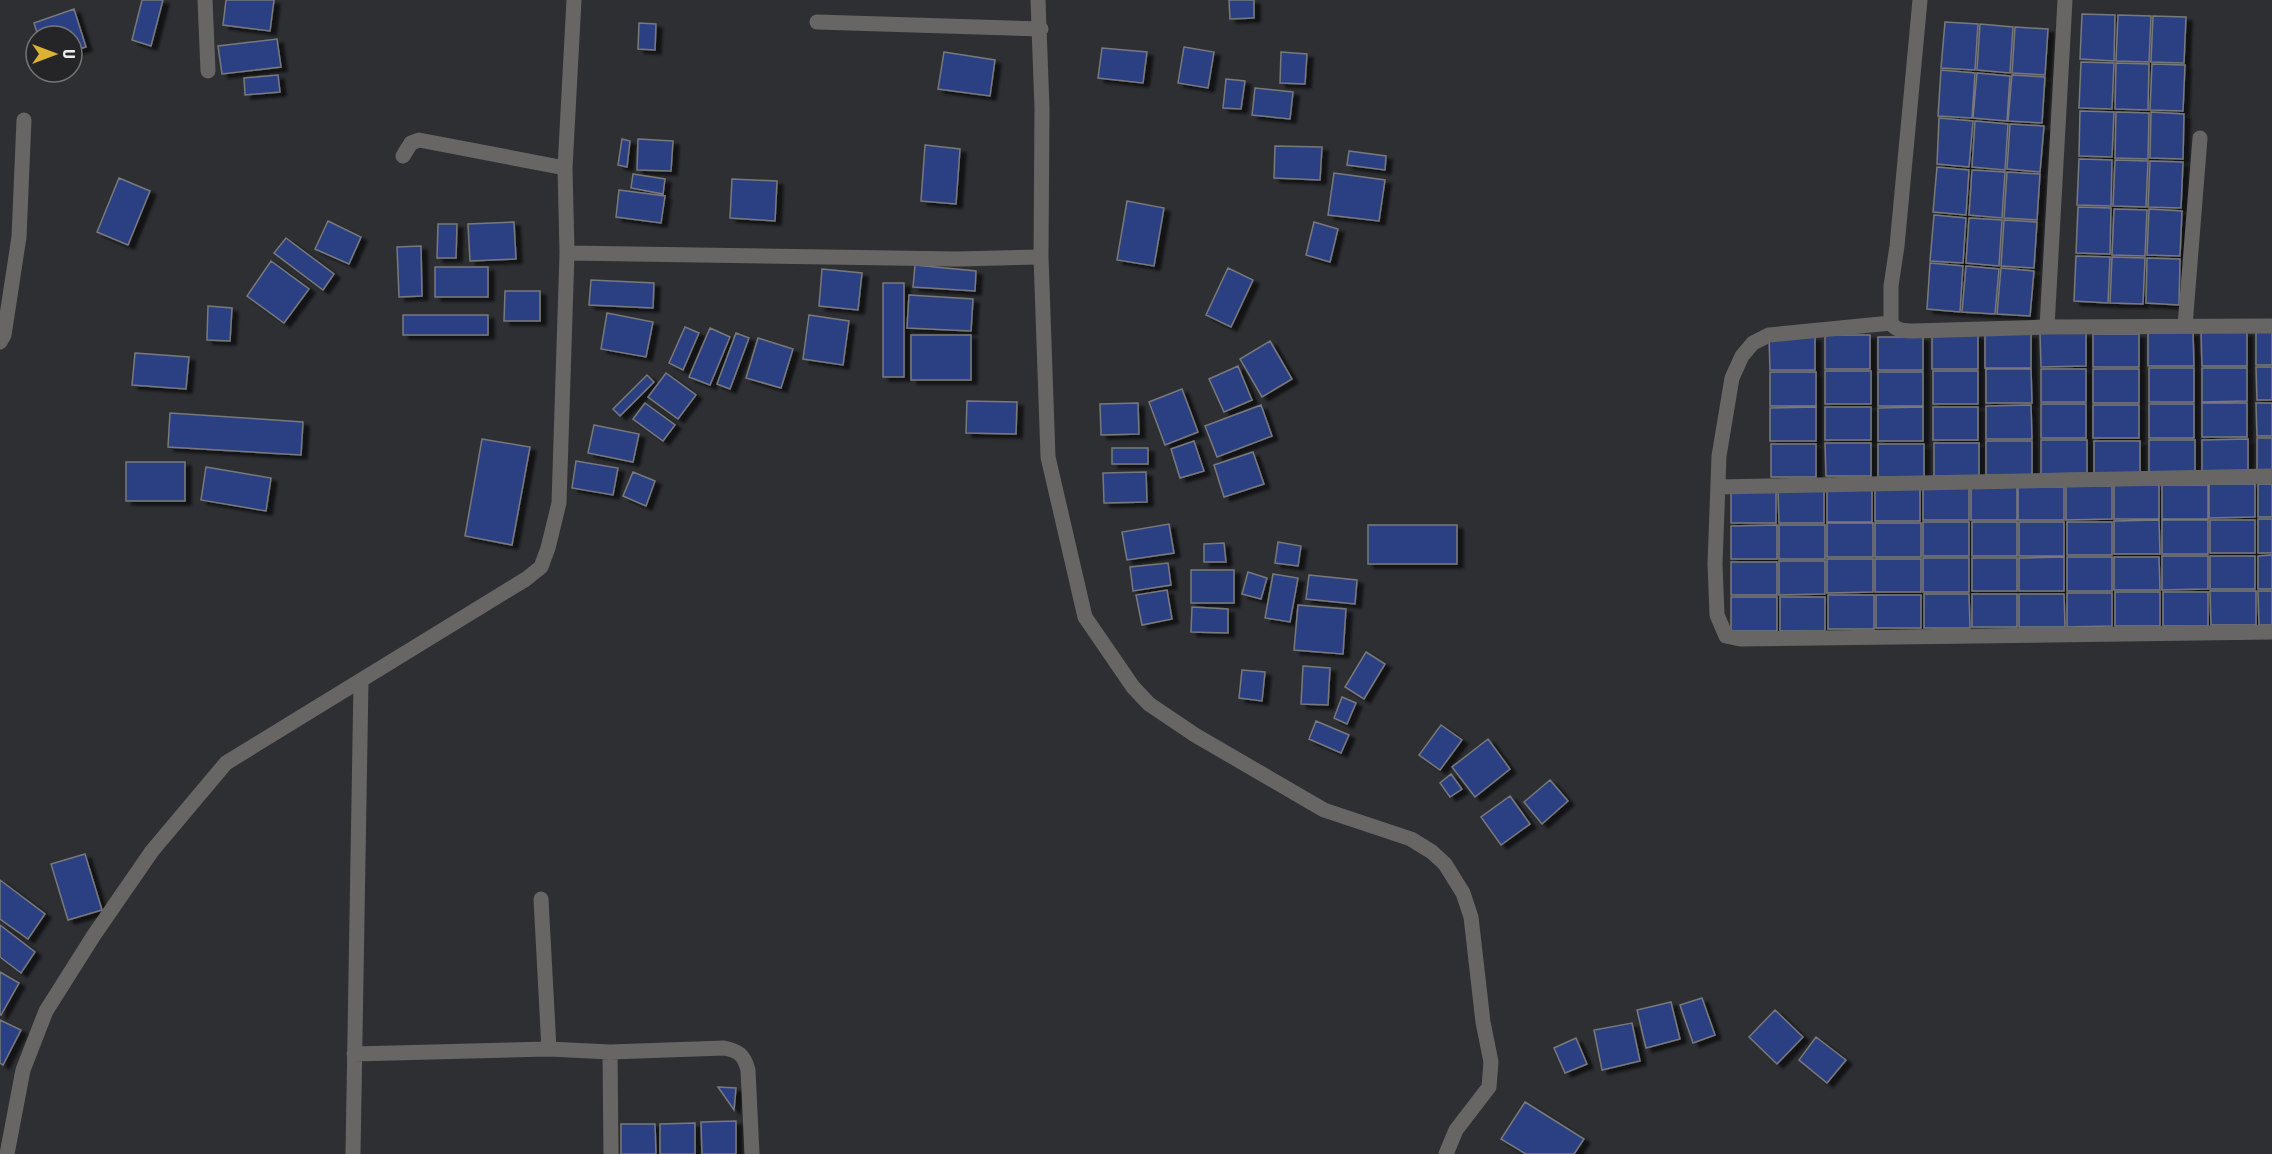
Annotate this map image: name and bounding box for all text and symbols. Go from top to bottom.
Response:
north arrow [24,24,84,84]
text: U [60,49,78,59]

